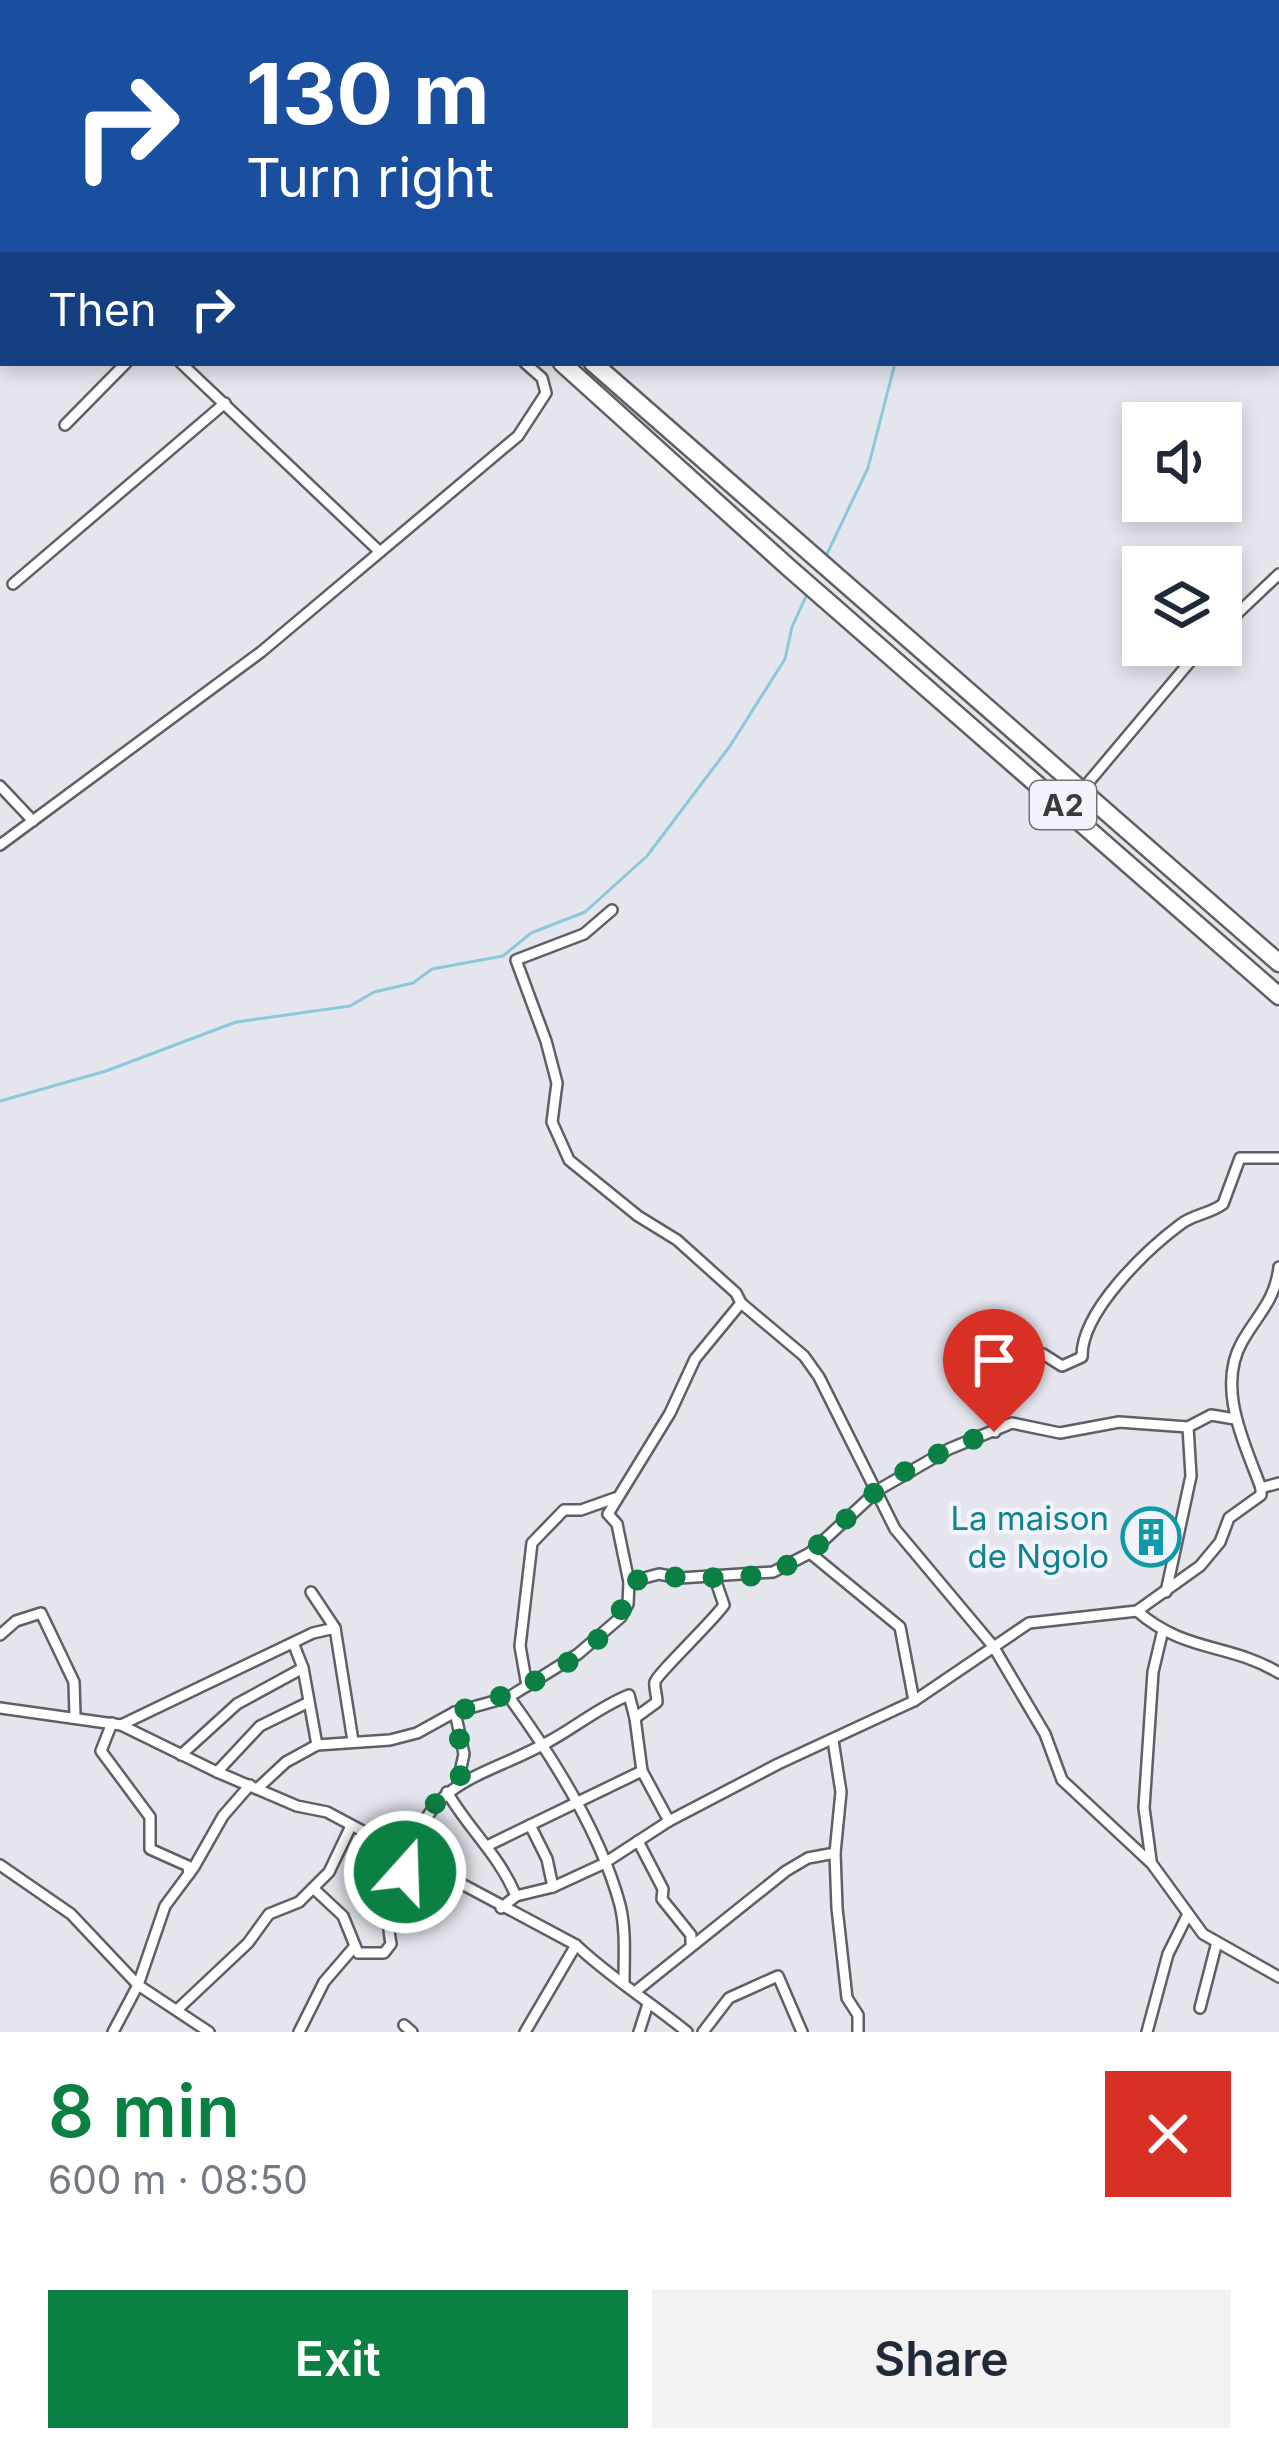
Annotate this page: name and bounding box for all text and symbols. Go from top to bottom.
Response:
text: 130 m [246,43,490,144]
icon: right [48,48,204,204]
text: Turn right [246,145,494,210]
icon: right [180,276,246,342]
text: Then [48,282,156,337]
map controls [1122,402,1242,666]
button: sound [1122,402,1242,522]
button: layers [1122,546,1242,666]
road number: A2 [1030,781,1096,829]
pin [943,1309,1045,1432]
icon: arrive [961,1327,1027,1393]
place label: La maison de Ngolo [950,1498,1109,1576]
building icon: La maison de Ngolo [1120,1506,1182,1568]
position arrow [342,1809,468,1935]
text: 8 min [48,2067,240,2154]
button: close [1105,2071,1231,2197]
text: 600 m · 08:50 [48,2156,308,2203]
button: Exit [48,2290,628,2428]
button: Share [652,2290,1231,2428]

